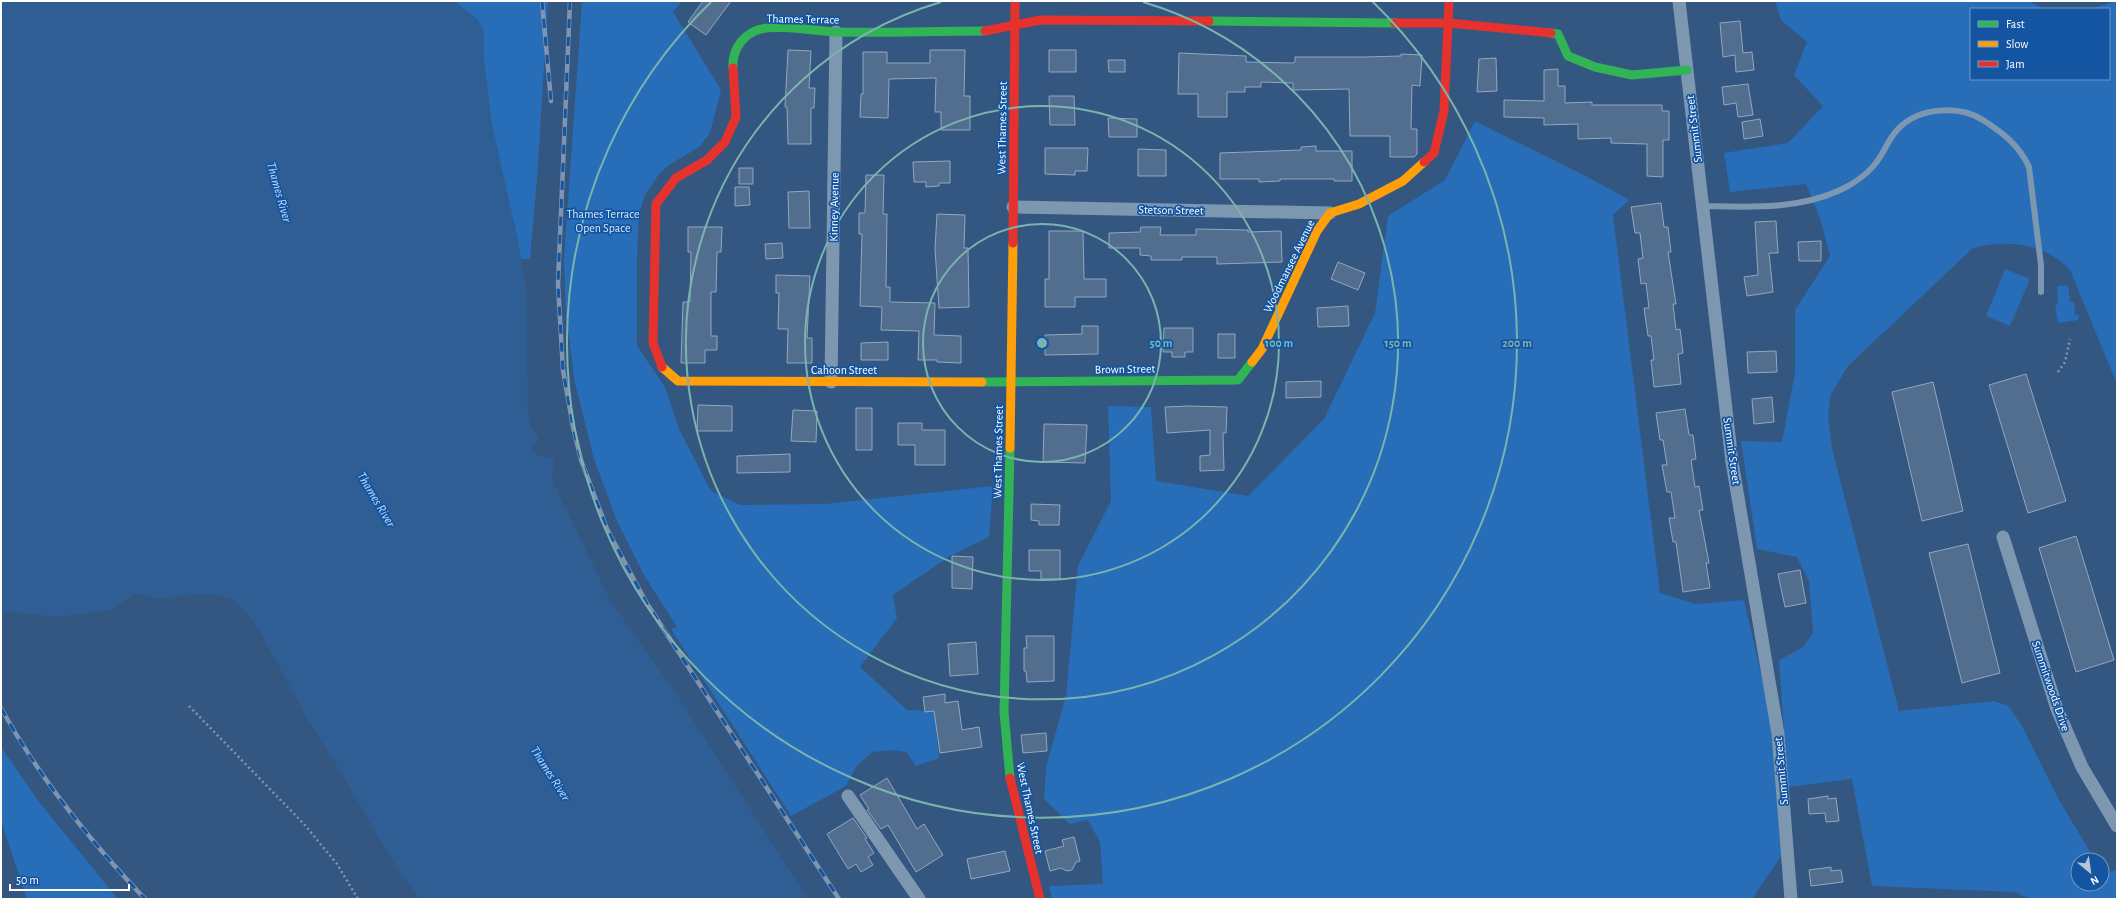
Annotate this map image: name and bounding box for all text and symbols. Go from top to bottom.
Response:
legend [1970,8,2110,80]
street label: Thames Terrace [766,12,840,26]
text: Fast [2006,18,2025,30]
text: Slow [2006,38,2028,50]
text: Jam [2006,58,2025,70]
street label: West Thames Street [995,81,1009,175]
street label: Summit Street [1684,95,1704,163]
water label: Thames River [264,161,294,225]
street label: Kinney Avenue [827,172,842,242]
street label: Stetson Street [1138,203,1204,217]
park label: Thames Terrace Open Space [567,208,639,234]
street label: Woodmansee Avenue [1261,218,1317,314]
centre of rings [1035,336,1049,350]
text: 50 m [1150,337,1173,349]
text: 100 m [1265,337,1293,349]
text: 150 m [1384,337,1412,349]
text: 200 m [1502,337,1532,349]
street label: Brown Street [1095,362,1155,376]
street label: Cahoon Street [811,364,877,376]
street label: West Thames Street [991,405,1005,499]
street label: Summit Street [1721,417,1743,486]
water label: Thames River [354,470,398,530]
street label: Summitwoods Drive [2030,639,2072,733]
street label: Summit Street [1772,737,1790,805]
water label: Thames River [527,744,573,804]
street label: West Thames Street [1014,761,1046,855]
north arrow [2070,852,2110,892]
scale bar [10,866,129,892]
text: 50 m [16,874,39,886]
text: N [2089,874,2101,887]

